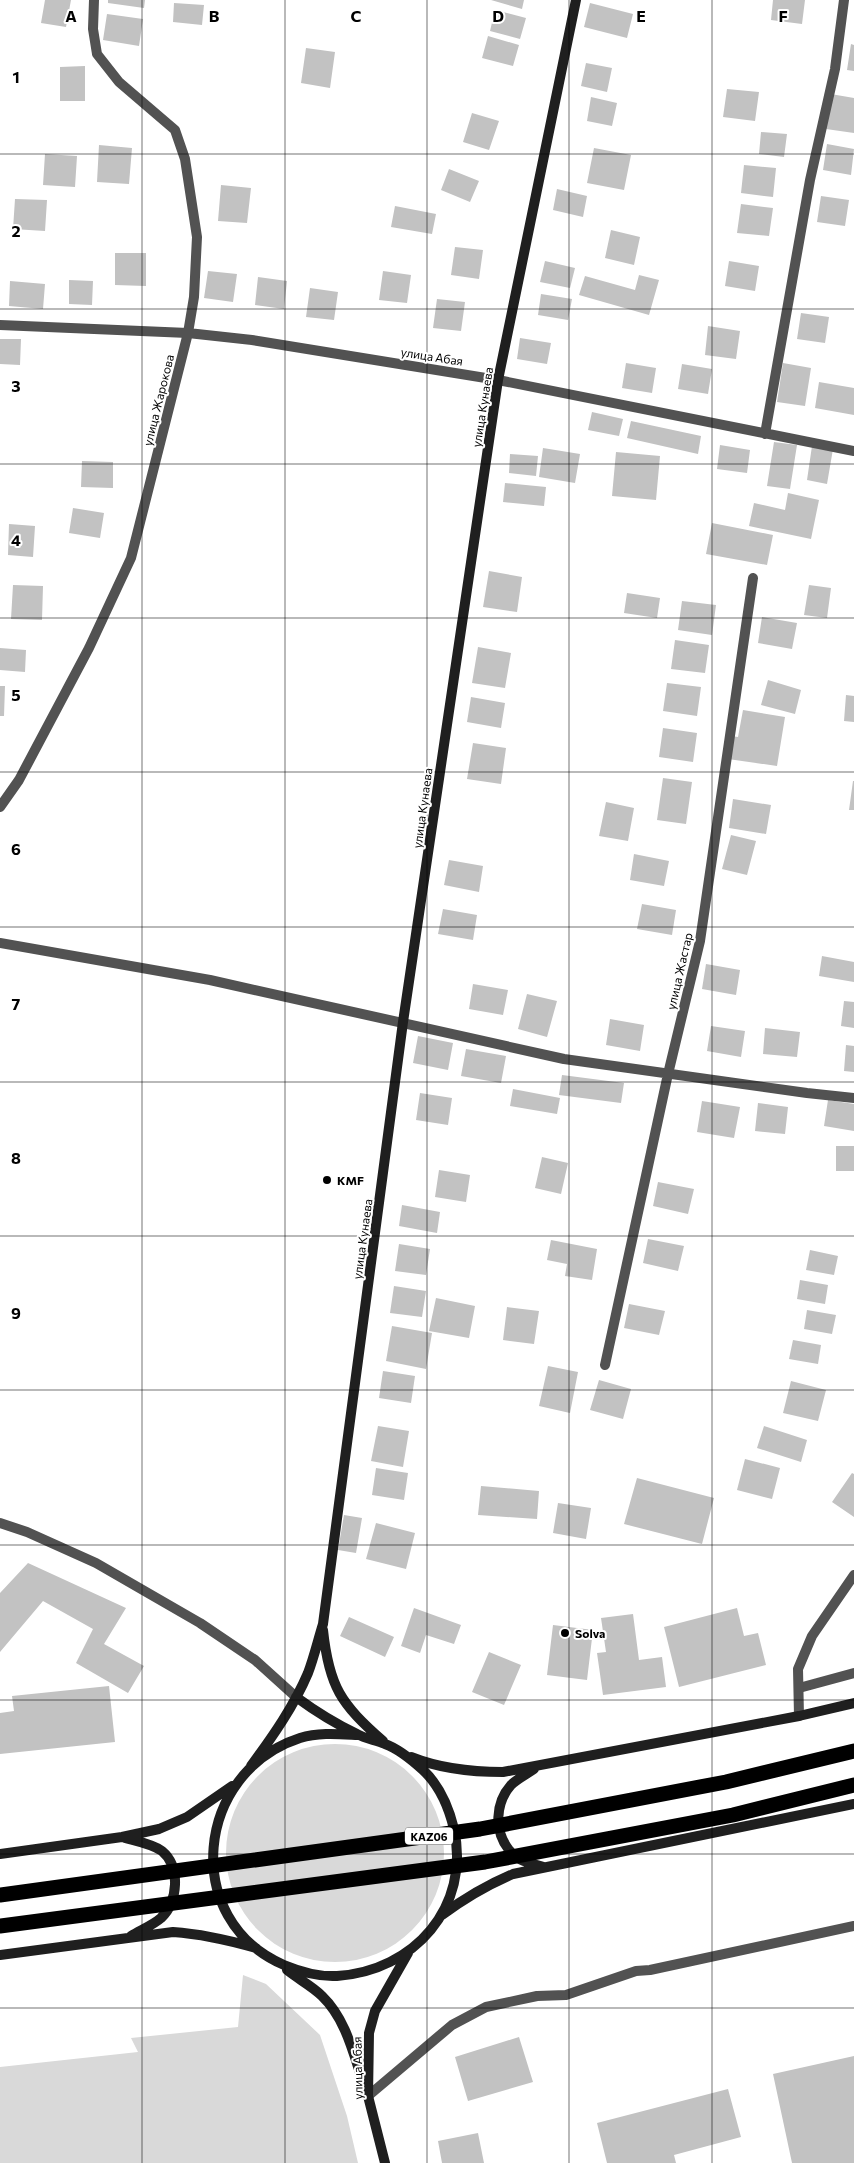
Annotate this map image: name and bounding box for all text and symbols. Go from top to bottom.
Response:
text: A [65,6,77,25]
text: B [209,6,220,25]
text: C [351,6,362,25]
text: D [492,6,504,25]
text: E [636,6,646,25]
text: F [778,6,788,25]
text: 1 [12,67,20,86]
text: 2 [11,221,21,240]
street label: улица Абая [400,344,464,368]
street label: улица Жарокова [140,353,176,447]
street label: улица Кунаева [469,366,495,448]
text: 3 [11,376,21,395]
text: 4 [11,530,21,549]
text: 5 [11,685,21,704]
street label: улица Кунаева [409,767,435,849]
text: 6 [11,839,21,858]
street label: улица Жастар [663,931,695,1011]
text: 7 [12,994,21,1013]
text: 8 [11,1148,21,1167]
place label: KMF [337,1173,364,1187]
marker: KMF [321,1174,333,1186]
street label: улица Кунаева [349,1198,375,1280]
text: 9 [11,1303,21,1322]
place label: Solva [575,1626,605,1640]
marker: Solva [559,1627,571,1639]
road number: KАZ06 [405,1828,453,1844]
street label: улица Абая [349,2036,365,2100]

